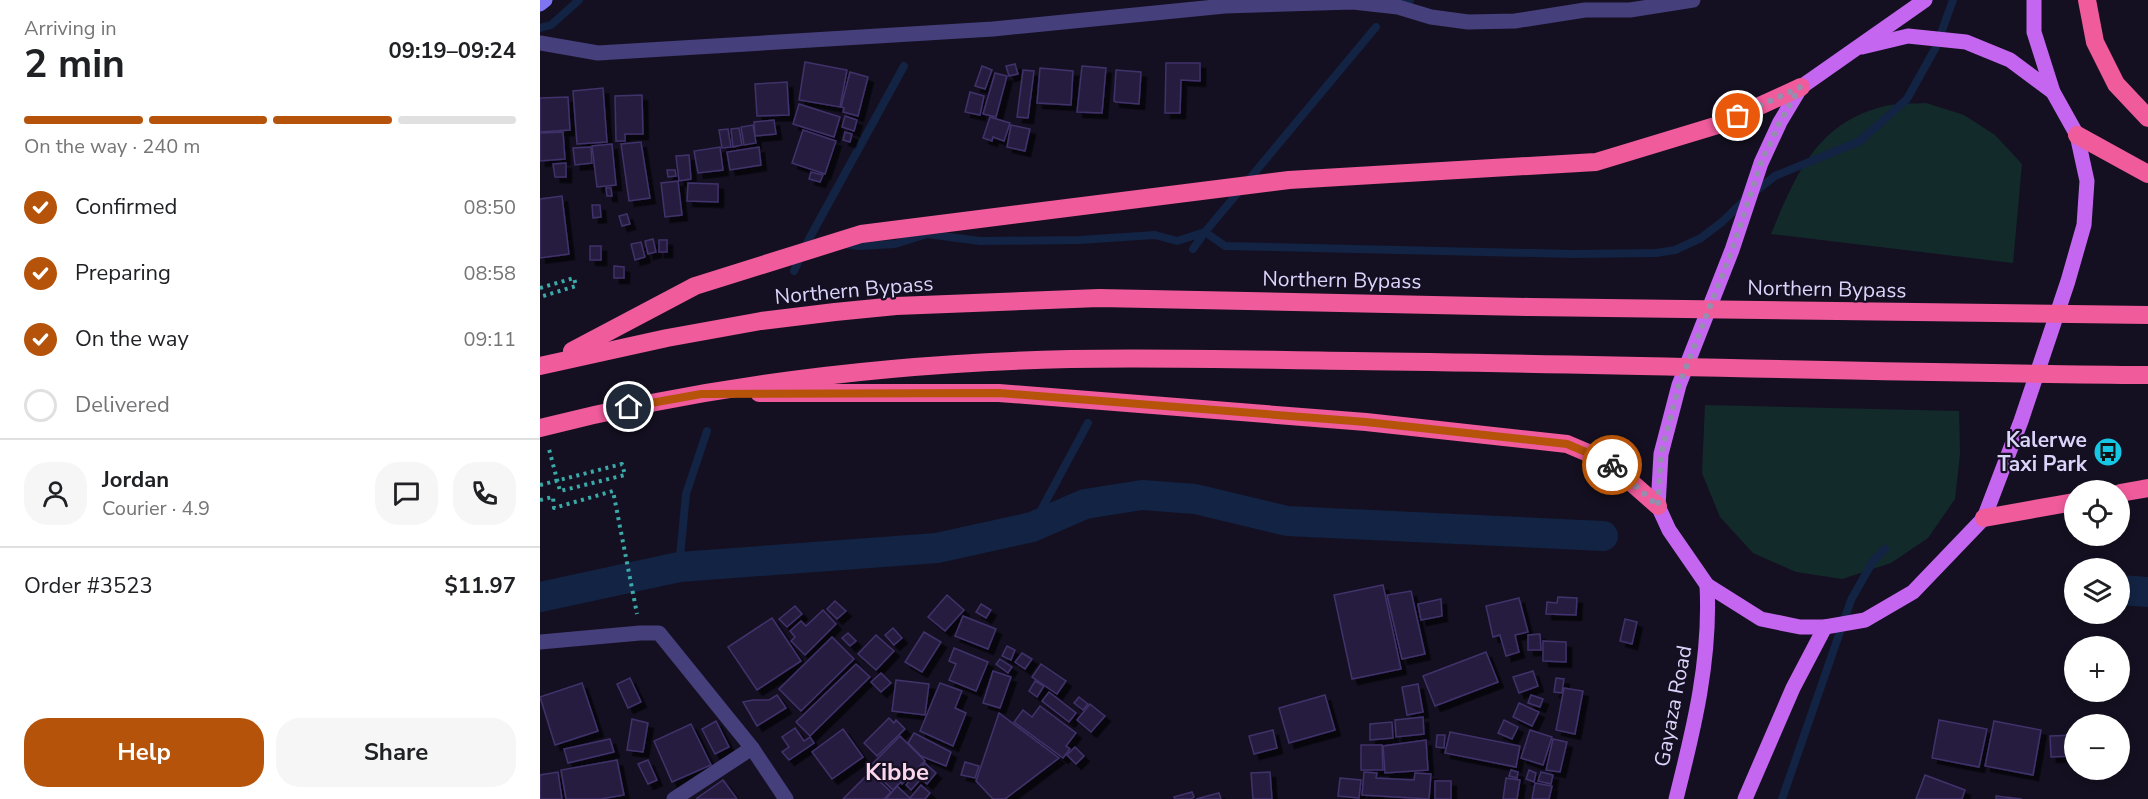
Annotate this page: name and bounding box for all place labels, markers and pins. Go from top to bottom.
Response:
pin [1712,90,1763,141]
pin [603,381,654,432]
place label: Kalerwe Taxi Park [1997,426,2088,478]
bus stop icon: Kalerwe Taxi Park [2092,436,2124,468]

